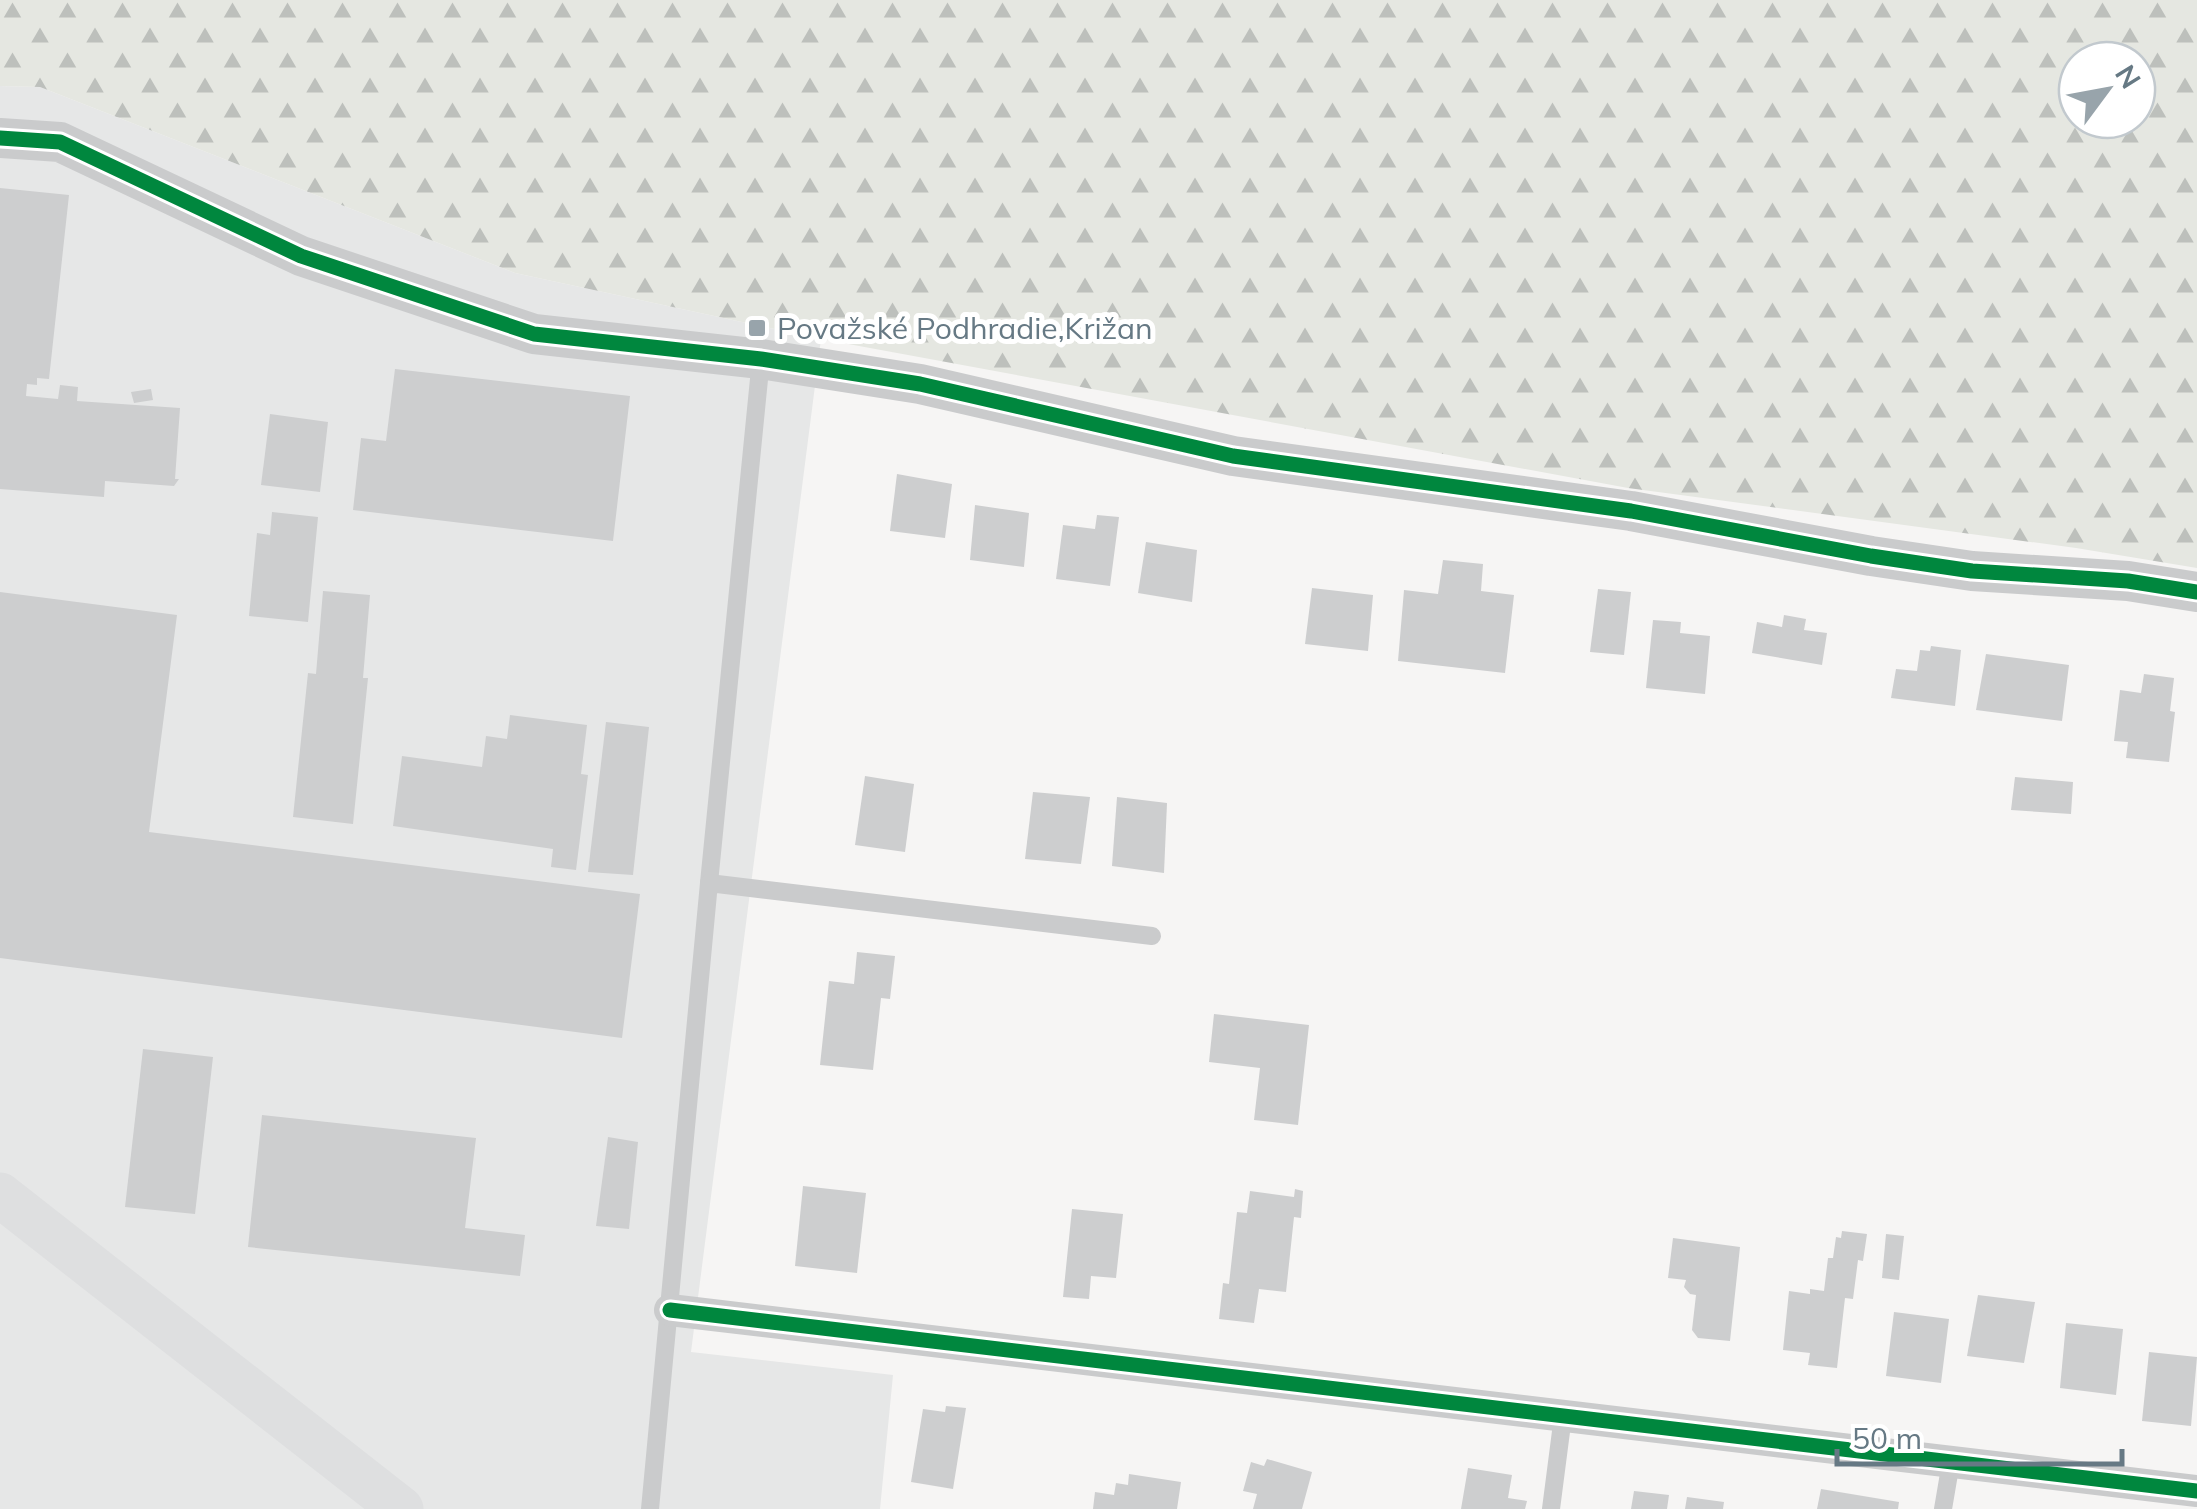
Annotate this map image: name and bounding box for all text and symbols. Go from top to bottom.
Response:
north arrow [2057,40,2157,140]
text: N [2108,58,2149,95]
place label: Považské Podhradie,Križan [777,309,1153,347]
marker: Považské Podhradie,Križan [746,317,768,339]
scale bar [1837,1404,2122,1466]
text: 50 m [1852,1419,1922,1457]

